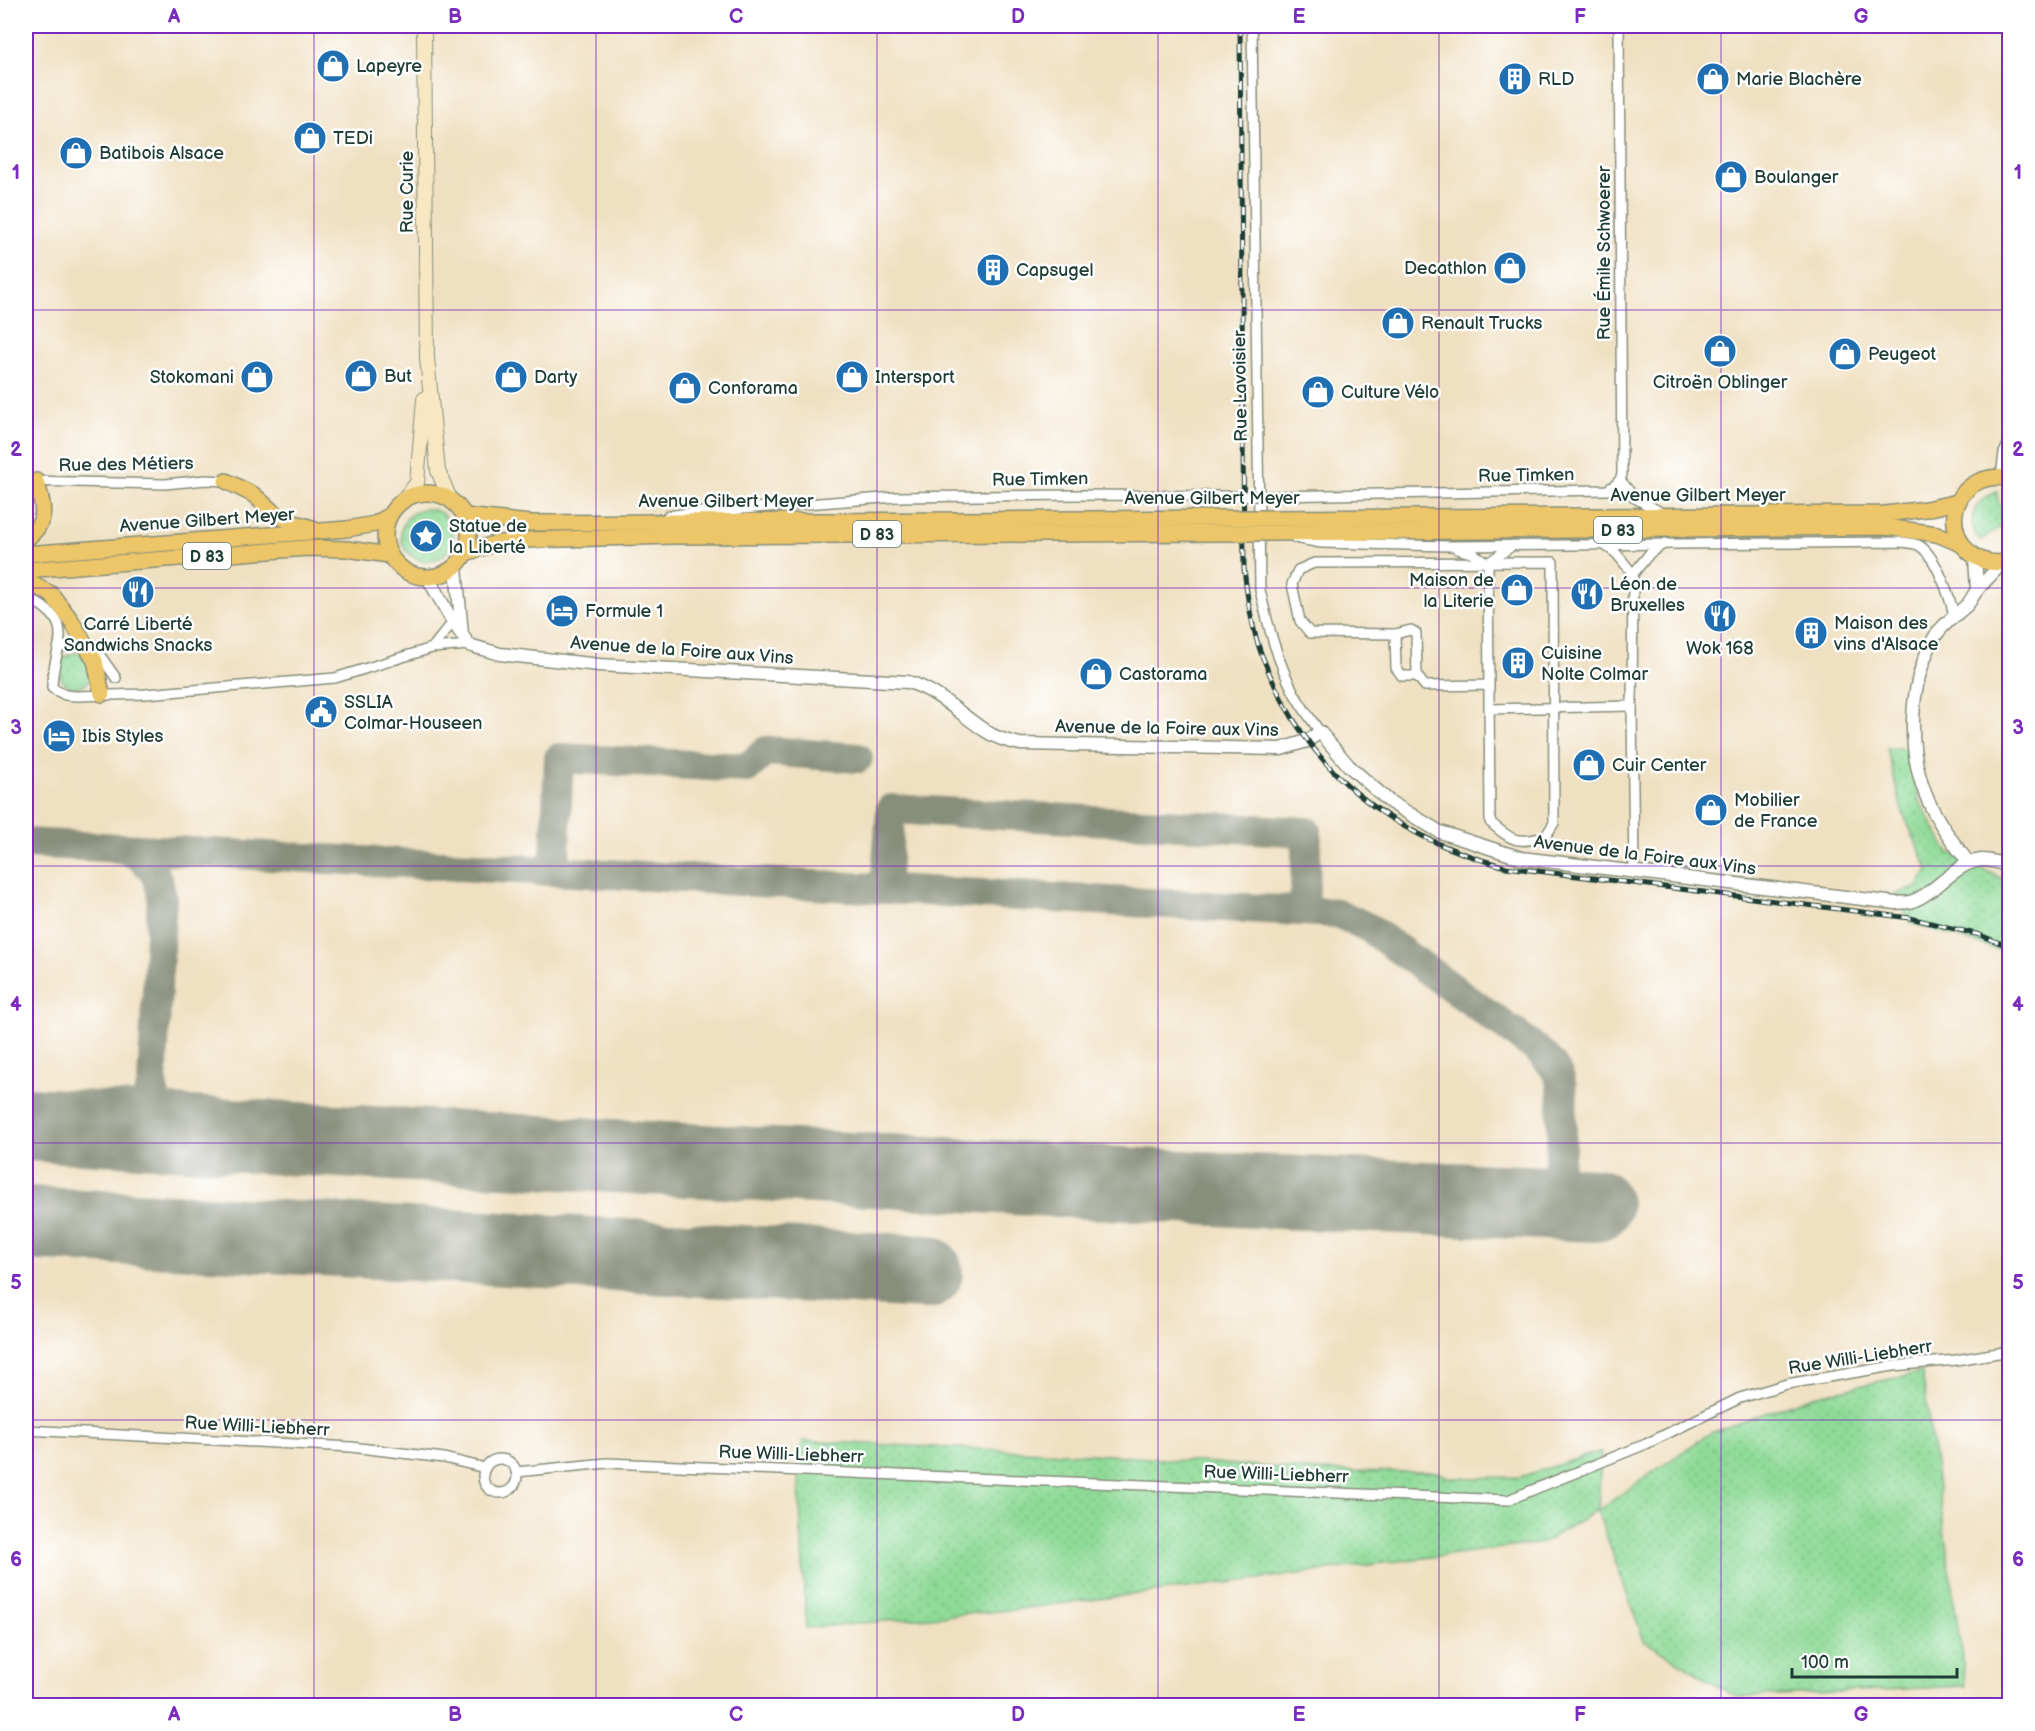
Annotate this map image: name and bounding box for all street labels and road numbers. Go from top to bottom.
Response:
street label: Rue Curie [397,150,418,233]
street label: Rue Émile Schwoerer [1592,165,1615,340]
street label: Rue Lavoisier [1229,330,1252,442]
street label: Rue des Métiers [58,453,194,476]
street label: Rue Timken [1478,464,1574,487]
street label: Rue Timken [992,468,1088,491]
street label: Avenue Gilbert Meyer [1610,485,1786,506]
street label: Avenue Gilbert Meyer [1124,488,1300,509]
street label: Avenue Gilbert Meyer [638,491,814,512]
street label: Avenue Gilbert Meyer [119,504,296,537]
road number: D 83 [1594,517,1642,543]
road number: D 83 [853,521,901,547]
road number: D 83 [183,543,231,569]
street label: Avenue de la Foire aux Vins [570,632,794,669]
street label: Avenue de la Foire aux Vins [1055,716,1279,741]
street label: Avenue de la Foire aux Vins [1533,831,1757,880]
street label: Rue Willi-Liebherr [1787,1336,1934,1379]
street label: Rue Willi-Liebherr [184,1412,331,1441]
street label: Rue Willi-Liebherr [718,1441,864,1468]
street label: Rue Willi-Liebherr [1203,1461,1349,1488]

